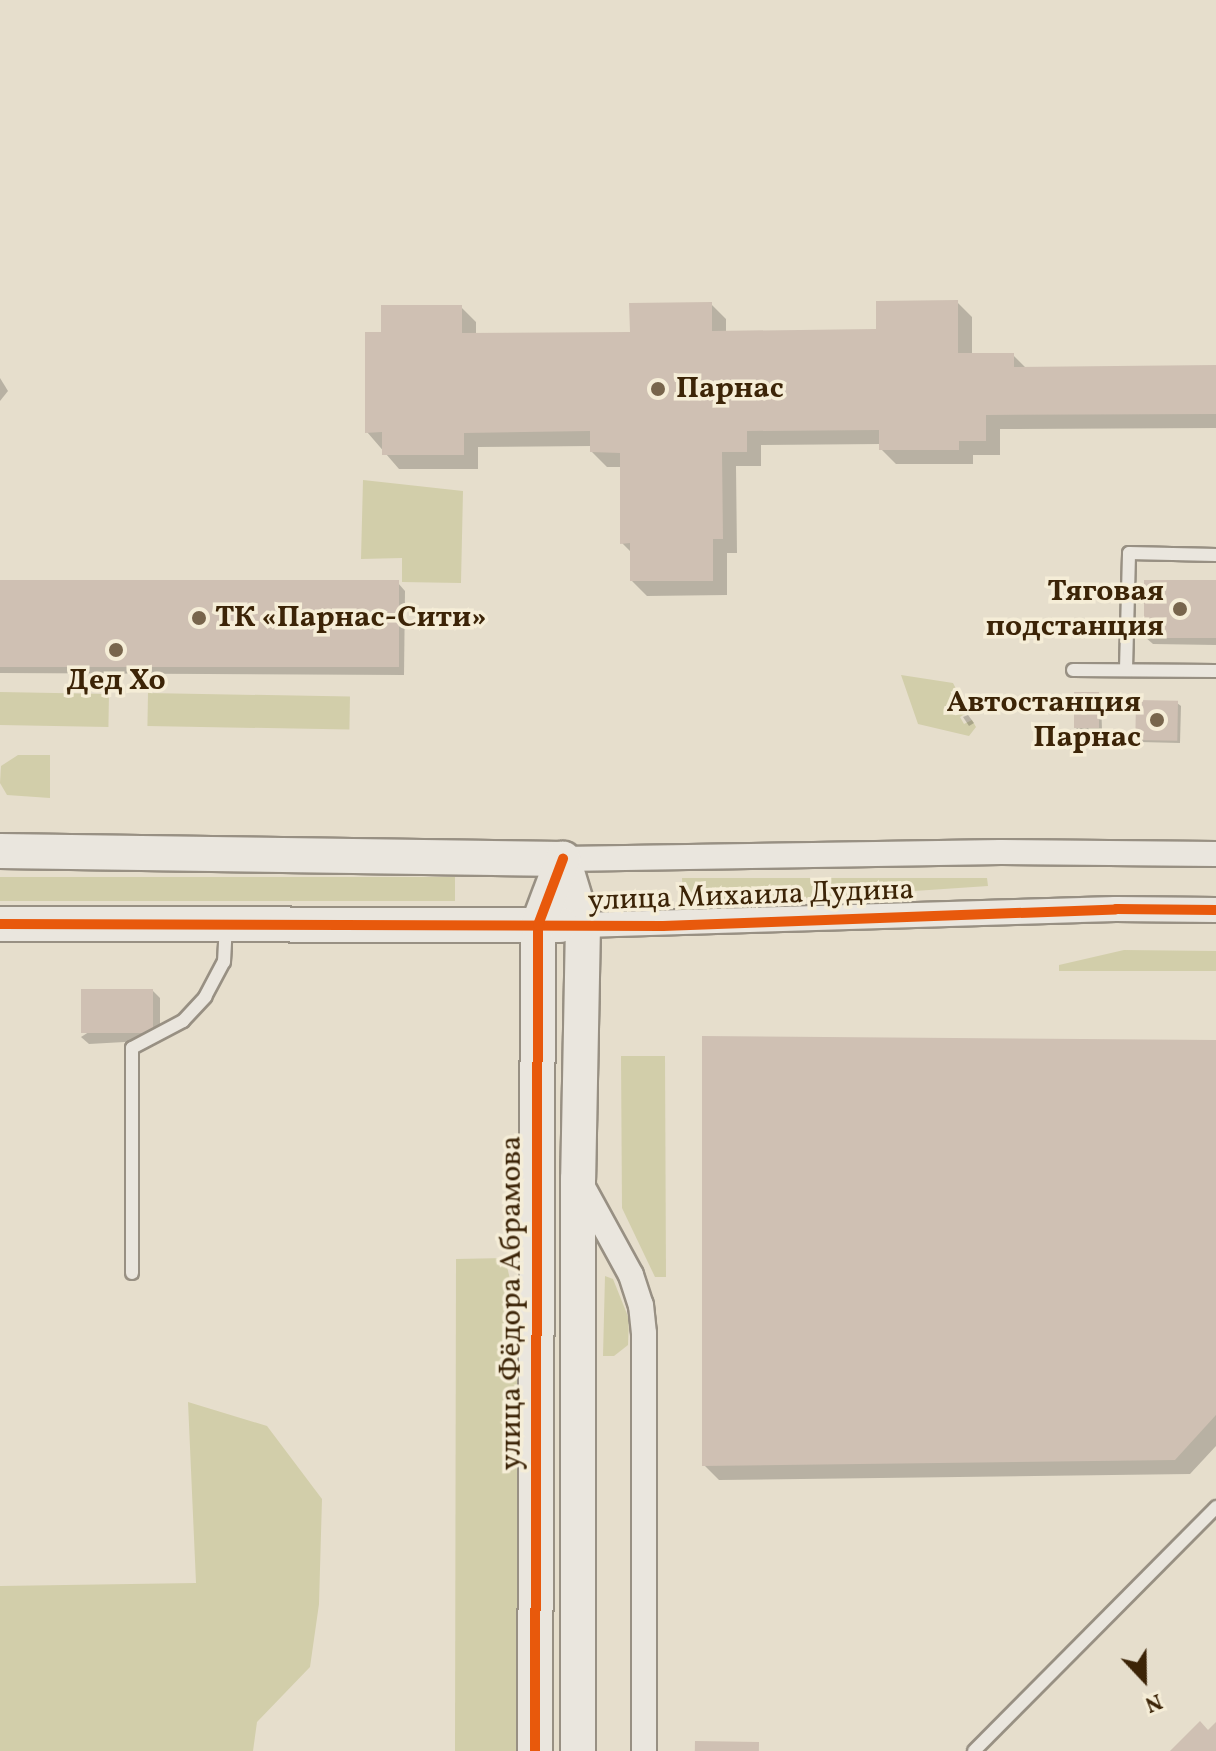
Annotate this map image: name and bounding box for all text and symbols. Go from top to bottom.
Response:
place label: Парнас [676,371,784,407]
marker: Парнас [647,378,669,400]
place label: Тяговая подстанция [986,574,1164,644]
place label: ТК «Парнас-Сити» [215,600,487,636]
marker: Тяговая подстанция [1171,600,1189,618]
marker: ТК «Парнас-Сити» [190,609,208,627]
marker: Дед Хо [107,641,125,659]
place label: Дед Хо [66,663,166,699]
place label: Автостанция Парнас [946,685,1141,756]
marker: Автостанция Парнас [1148,711,1166,729]
street label: улица Михаила Дудина [587,872,915,920]
street label: улица Фёдора Абрамова [494,1136,530,1470]
north arrow [1104,1639,1184,1719]
text: N [1140,1684,1166,1719]

